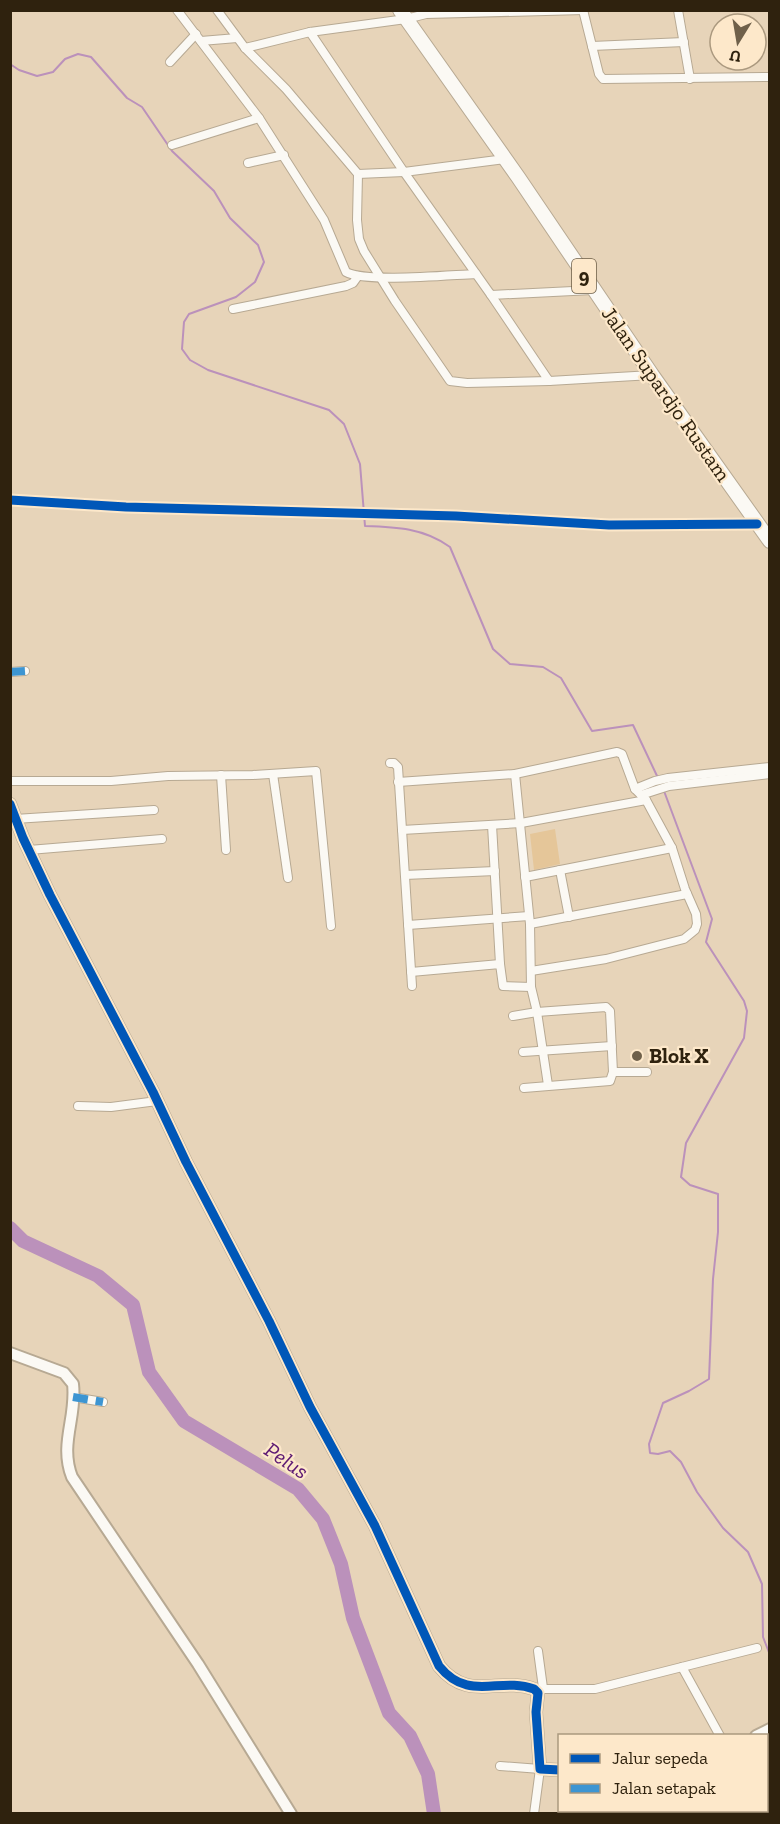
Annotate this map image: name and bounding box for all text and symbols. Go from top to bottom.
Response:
north arrow [708,12,768,72]
text: U [727,46,743,67]
road number: 9 [572,259,596,293]
street label: Jalan Supardjo Rustam [596,302,736,486]
place label: Blok X [649,1043,709,1068]
marker: Blok X [630,1049,644,1063]
water label: Pelus [259,1436,314,1485]
legend [558,1734,768,1812]
text: Jalur sepeda [612,1747,708,1769]
text: Jalan setapak [612,1777,717,1799]

